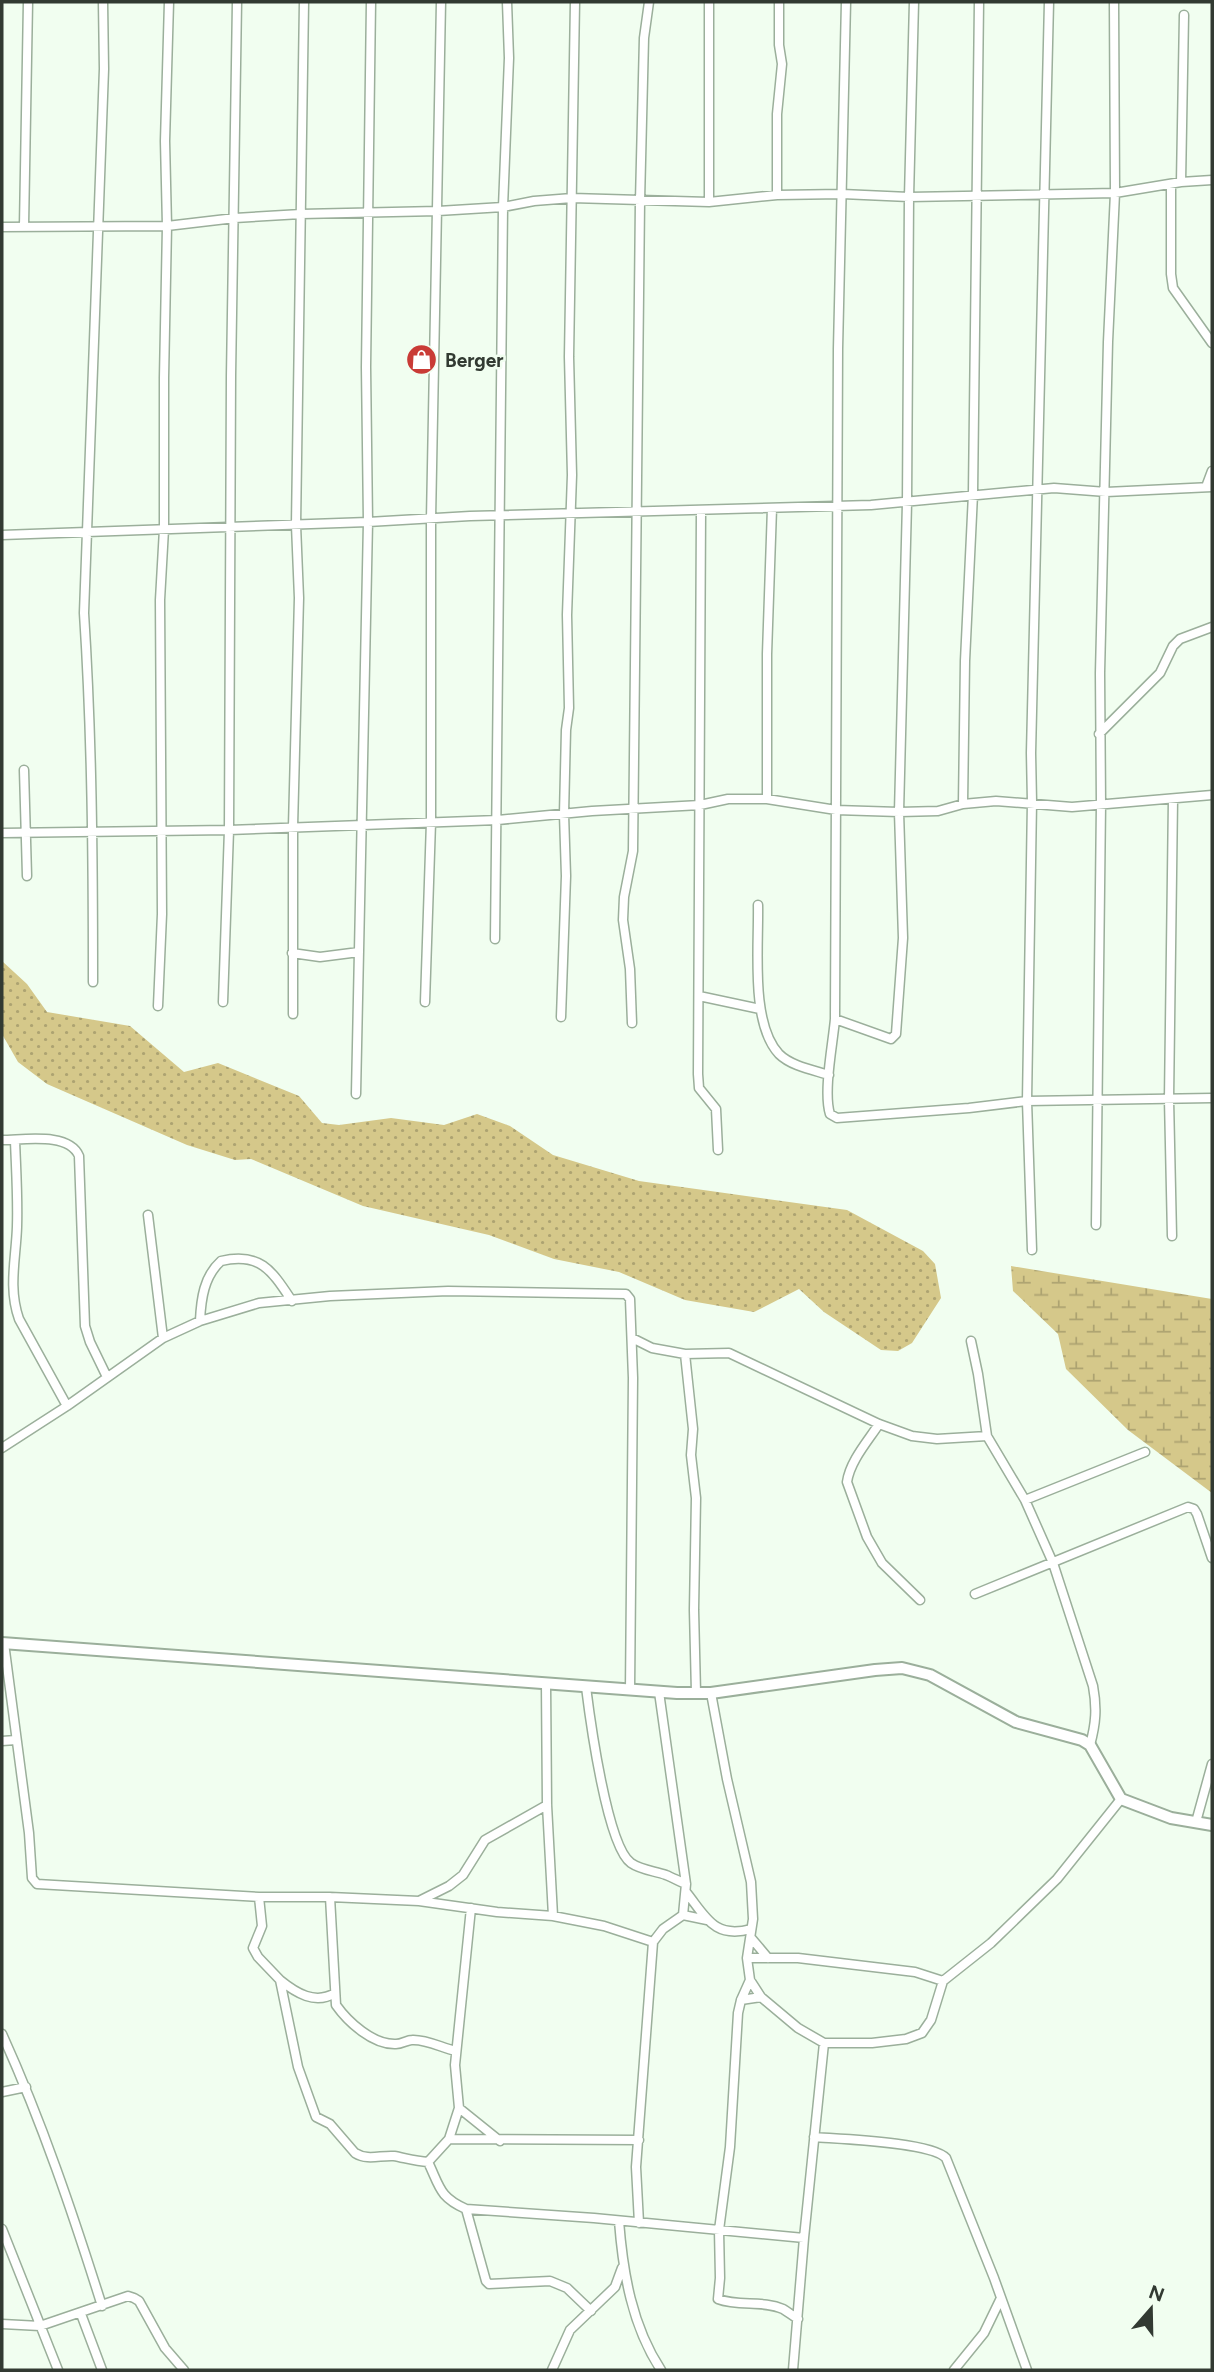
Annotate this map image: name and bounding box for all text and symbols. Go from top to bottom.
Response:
shop icon: Berger [405,343,439,377]
place label: Berger [445,349,504,372]
north arrow [1116,2274,1186,2344]
text: N [1146,2280,1167,2307]

